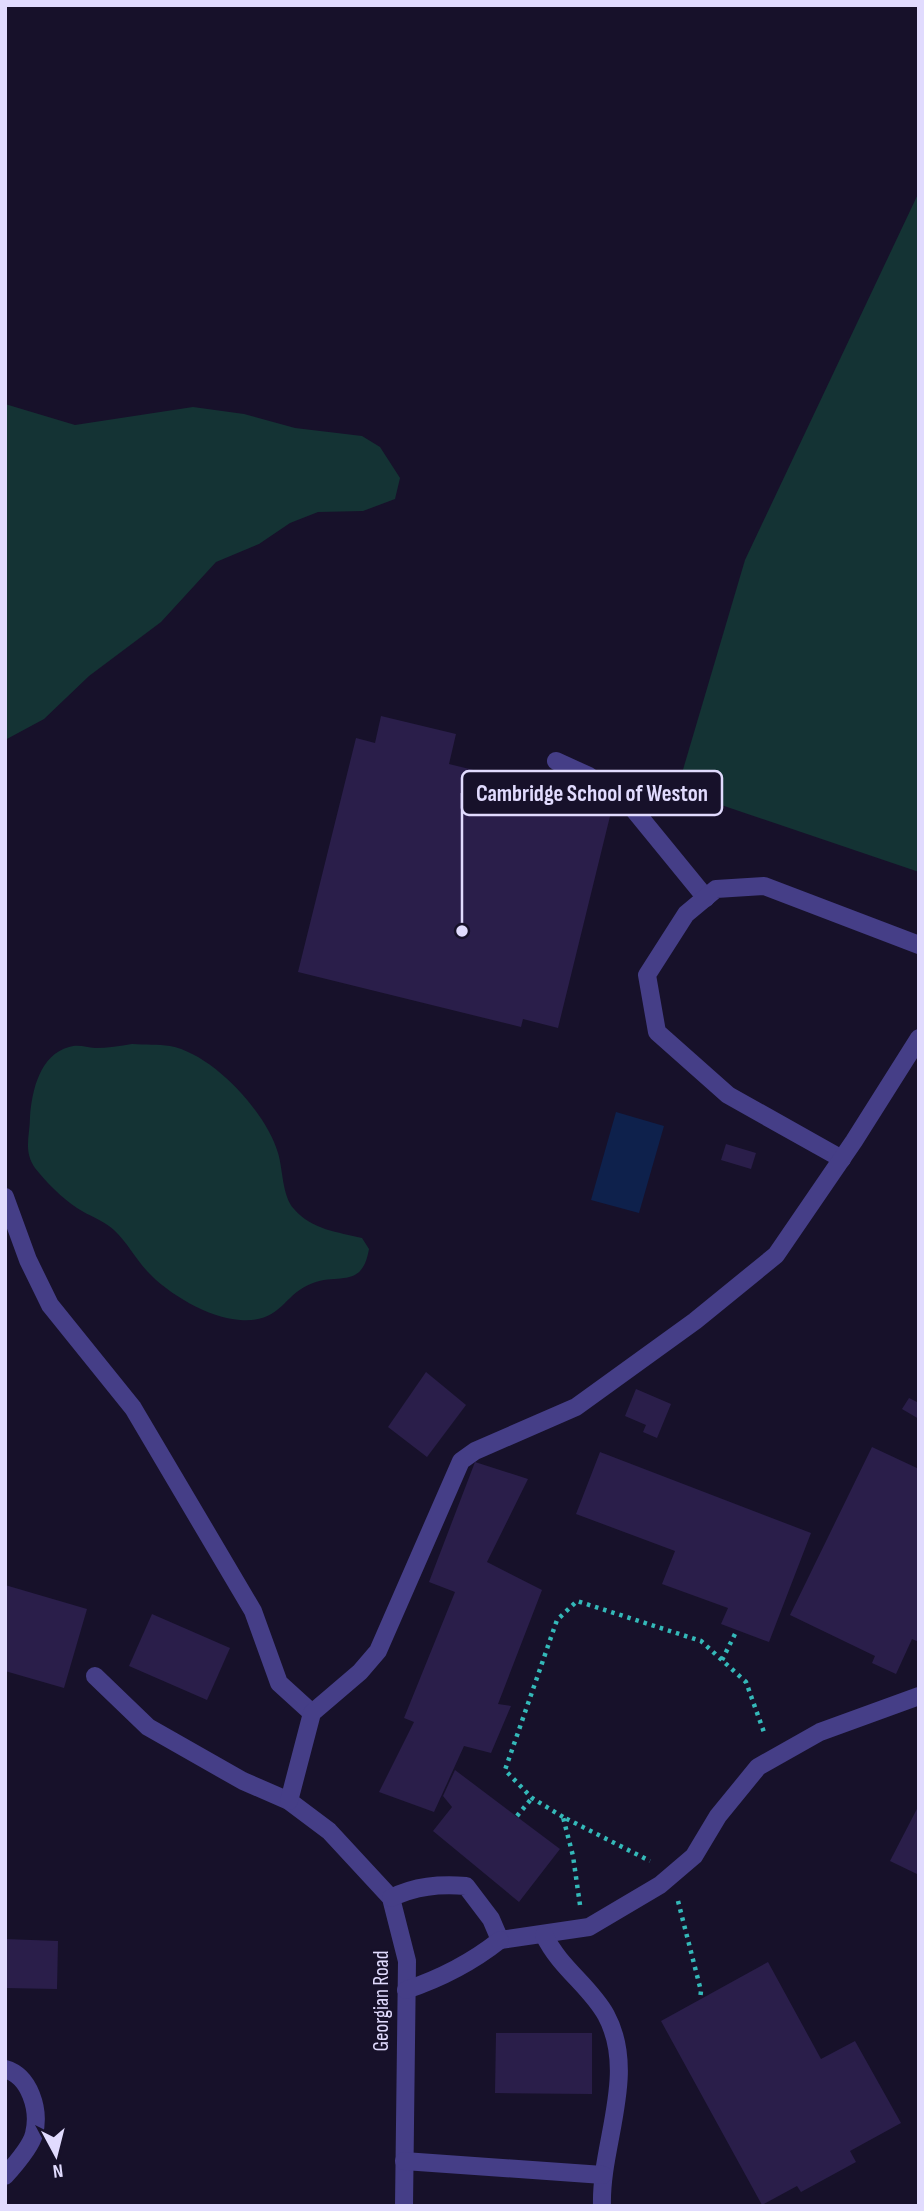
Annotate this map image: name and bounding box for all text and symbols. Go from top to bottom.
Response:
callout: Cambridge School of Weston [462,771,722,815]
text: Cambridge School of Weston [476,780,708,808]
street label: Georgian Road [369,1951,394,2051]
north arrow [21,2120,91,2190]
text: N [51,2158,64,2182]

